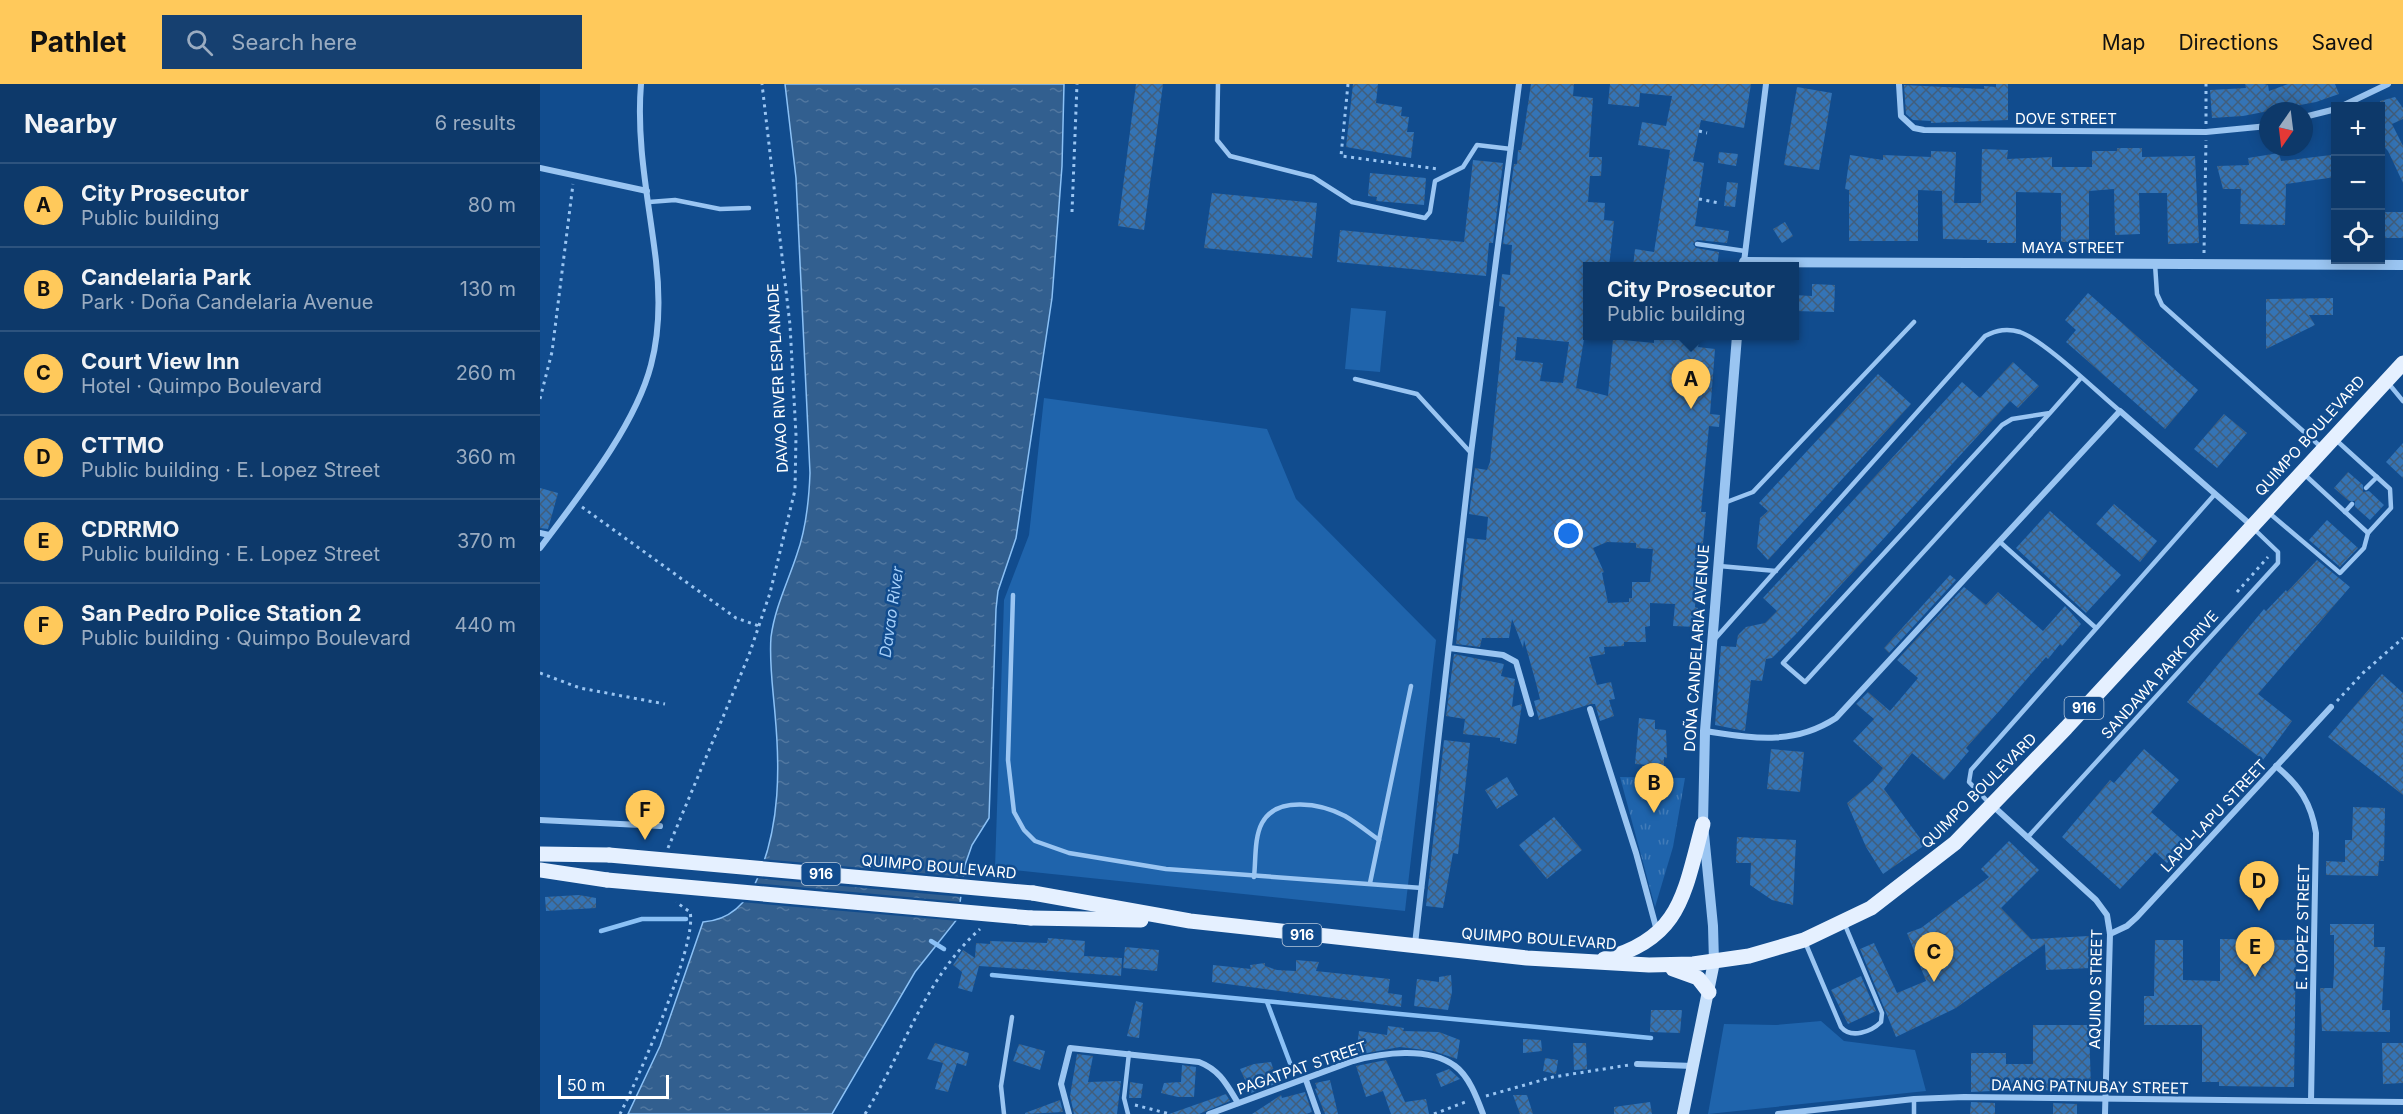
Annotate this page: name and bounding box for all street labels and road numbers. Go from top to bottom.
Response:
street label: DOVE STREET [2015,109,2117,128]
street label: MAYA STREET [2021,238,2125,257]
street label: DAVAO RIVER ESPLANADE [763,283,792,473]
street label: QUIMPO BOULEVARD [2251,372,2369,500]
street label: DOÑA CANDELARIA AVENUE [1680,544,1713,752]
street label: SANDAWA PARK DRIVE [2097,607,2222,743]
road number: 916 [2064,697,2104,719]
street label: QUIMPO BOULEVARD [1917,729,2040,852]
street label: LAPU-LAPU STREET [2157,755,2271,876]
street label: QUIMPO BOULEVARD [861,850,1017,883]
road number: 916 [802,863,840,885]
street label: E. LOPEZ STREET [2292,864,2313,990]
road number: 916 [1282,924,1322,946]
street label: QUIMPO BOULEVARD [1461,924,1617,953]
street label: AQUINO STREET [2085,929,2106,1049]
street label: PAGATPAT STREET [1234,1036,1369,1099]
street label: DAANG PATNUBAY STREET [1991,1075,2189,1098]

